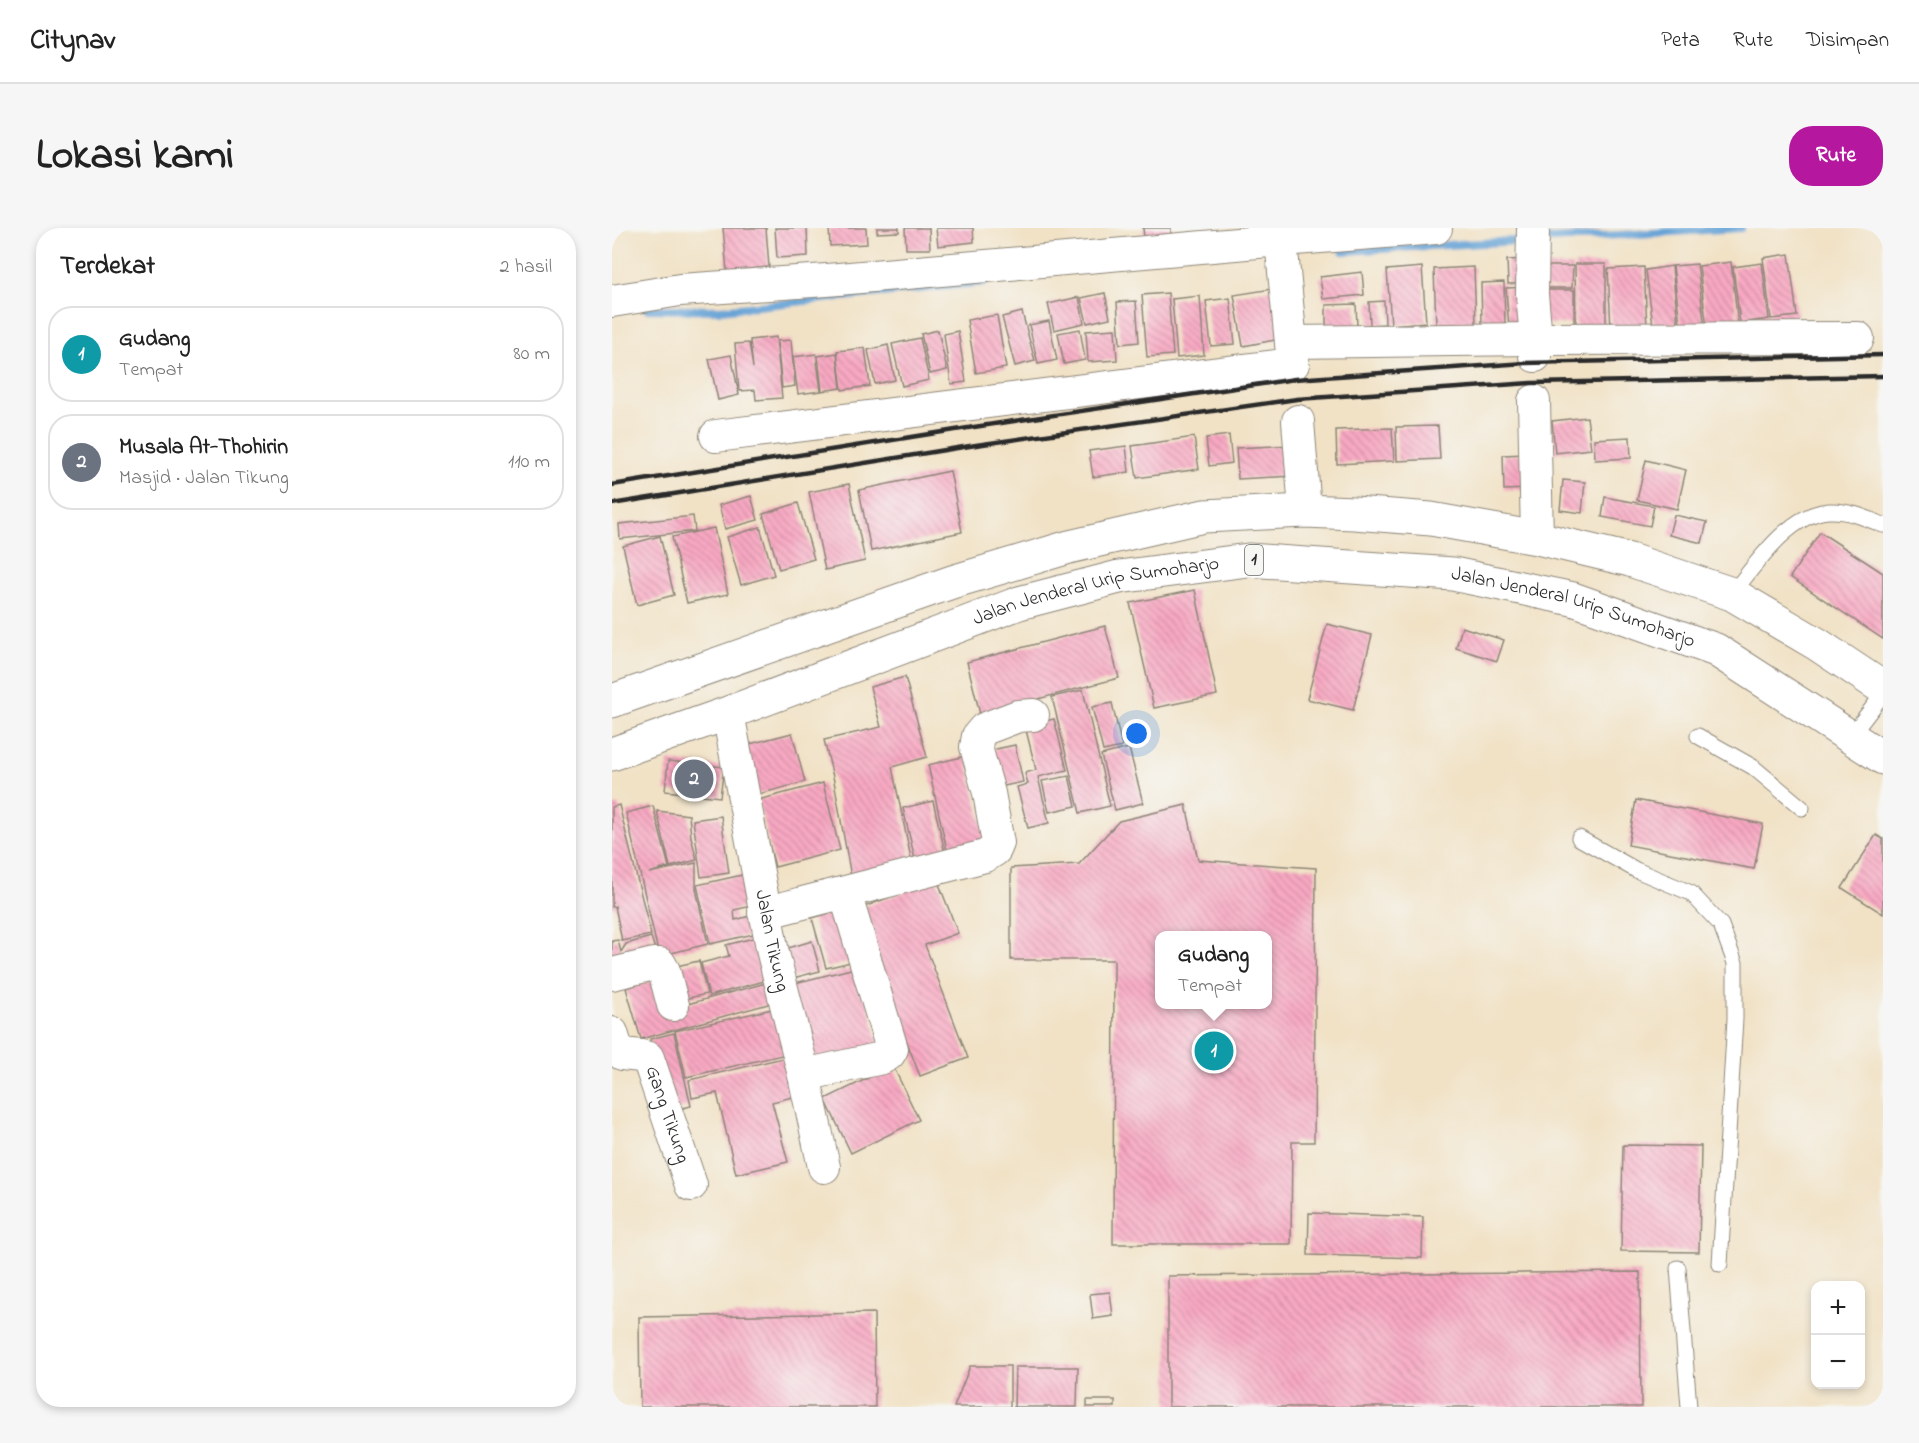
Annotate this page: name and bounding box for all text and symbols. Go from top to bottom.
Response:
text: Citynav [30,21,115,62]
text: Peta [1661,26,1700,56]
text: Rute [1733,26,1773,56]
text: Disimpan [1806,26,1889,56]
text: Lokasi kami [36,126,234,187]
button: Rute [1789,126,1883,186]
text: Terdekat [60,248,155,286]
text: 2 hasil [500,253,552,282]
text: Gudang [119,324,190,356]
text: 1 [78,340,85,369]
text: 80 m [513,340,550,369]
text: Tempat [119,356,183,385]
text: Musala At-Thohirin [119,432,288,464]
text: 2 [77,448,86,477]
text: 110 m [508,448,550,477]
text: Masjid · Jalan Tikung [119,464,289,493]
road number: 1 [1245,545,1263,575]
street label: Jalan Jenderal Urip Sumoharjo [969,549,1221,634]
street label: Jalan Jenderal Urip Sumoharjo [1449,560,1699,656]
your location [1122,719,1151,748]
pin: 2 [674,756,713,802]
street label: Jalan Tikung [747,887,797,995]
popup [1155,931,1272,1009]
text: Gudang [1178,940,1249,972]
text: Tempat [1178,972,1242,1001]
pin: 1 [1194,1028,1234,1074]
street label: Gang Tikung [637,1062,697,1168]
map controls [1811,1281,1865,1389]
button: + [1811,1281,1865,1335]
button: − [1811,1335,1865,1389]

